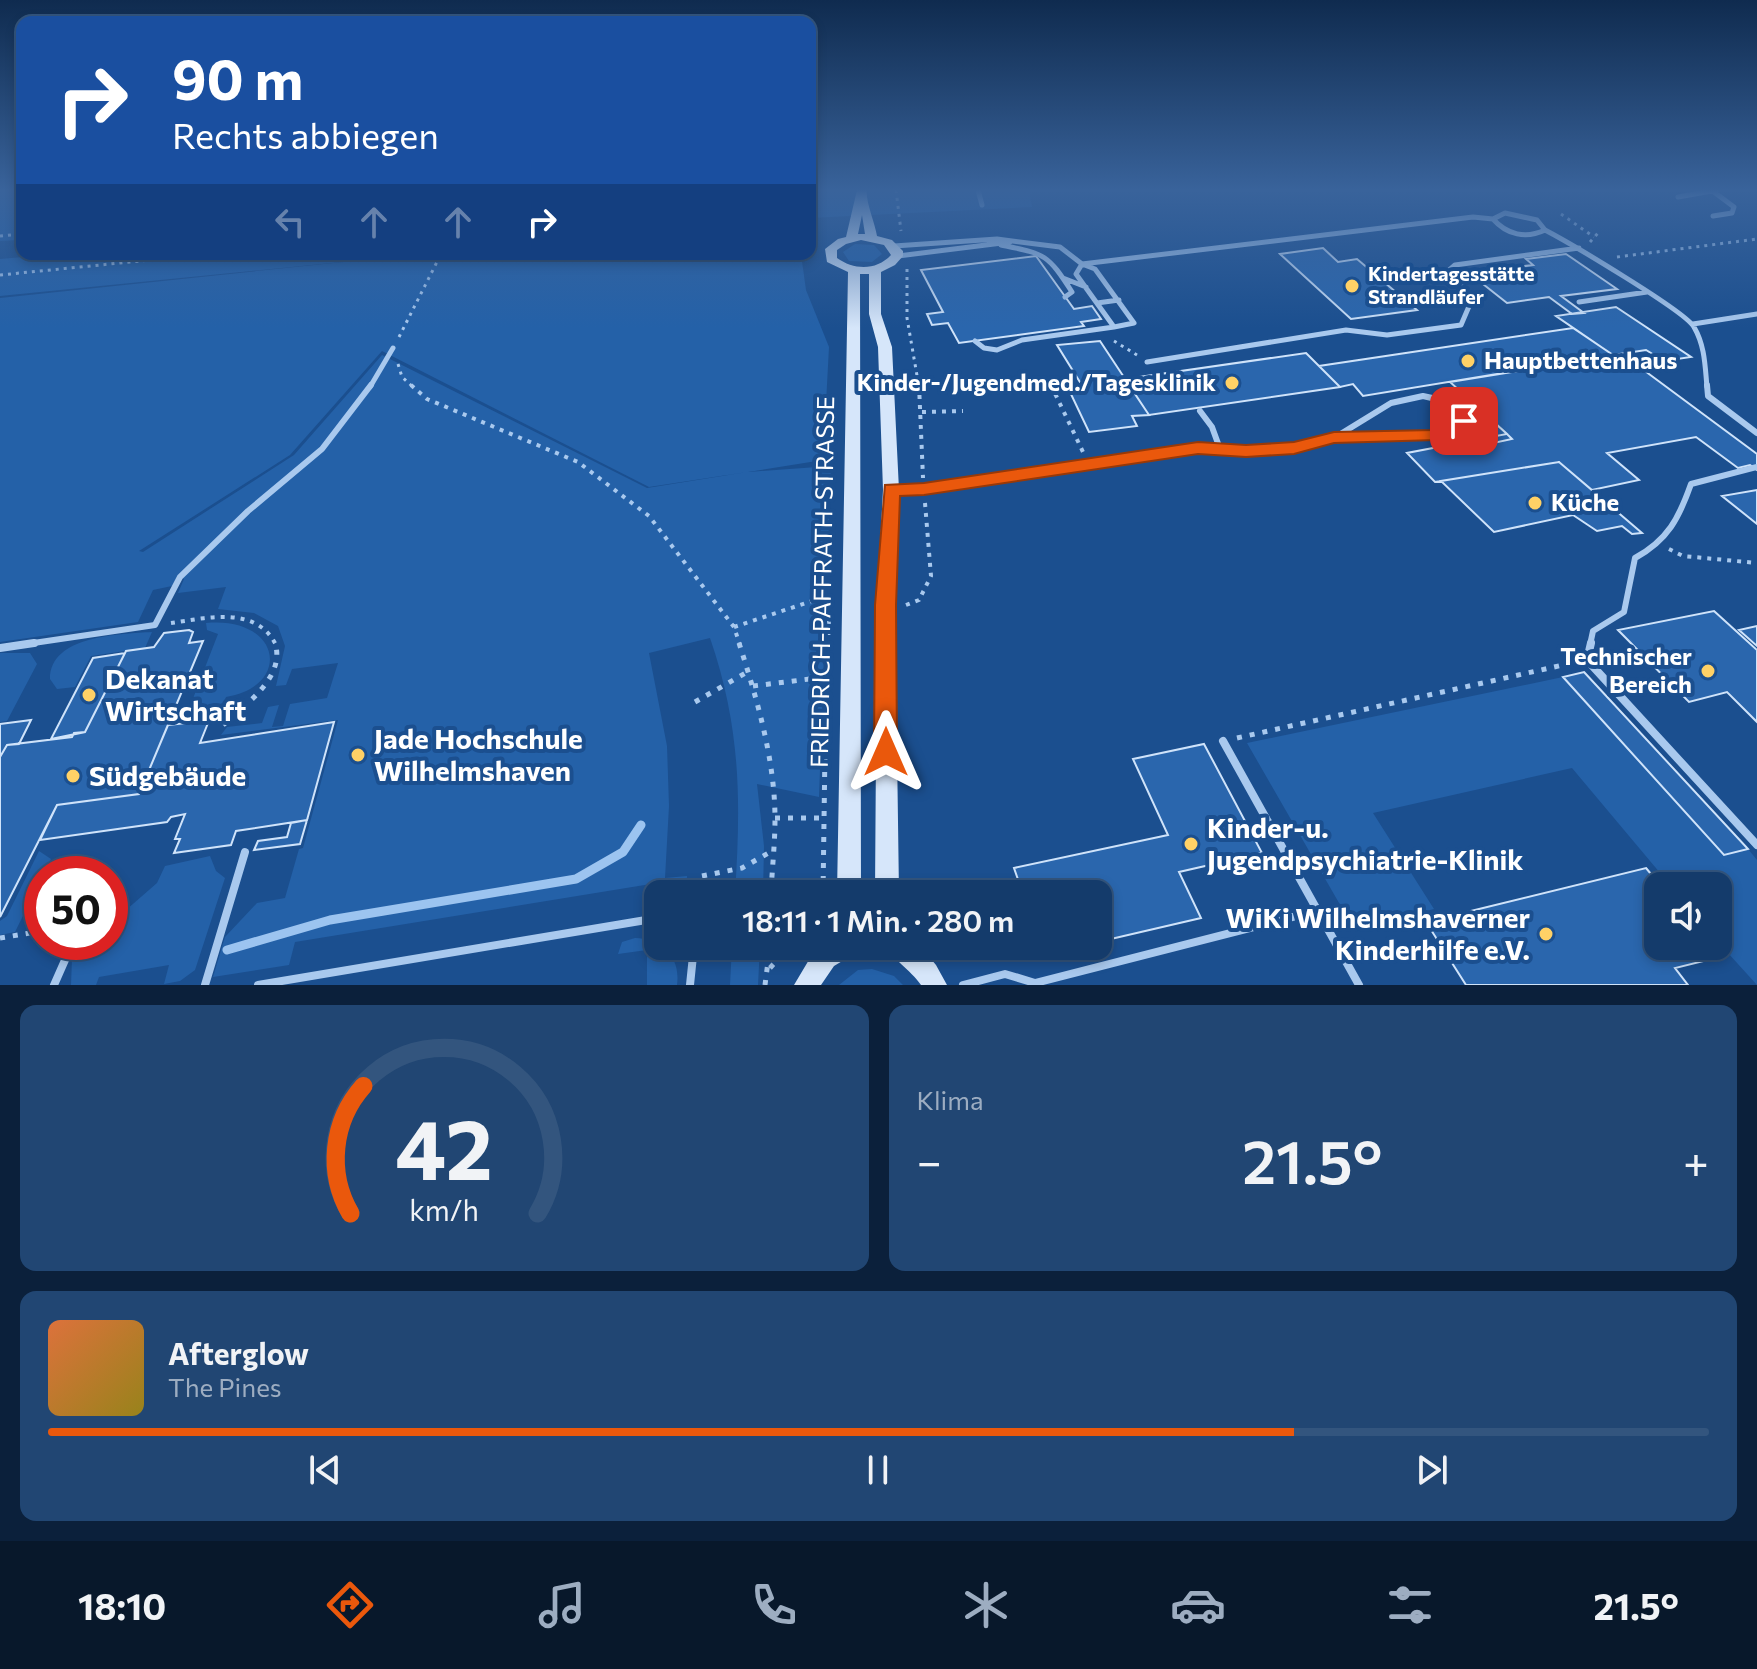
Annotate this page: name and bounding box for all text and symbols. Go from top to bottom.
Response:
text: 90 m [172,43,303,112]
icon: right [40,48,144,152]
text: Rechts abbiegen [172,112,439,156]
icon: left [268,200,312,244]
icon: ahead [352,200,396,244]
icon: ahead [436,200,480,244]
icon: right [520,200,564,244]
place label: Kindertagesstätte Strandläufer [1368,261,1535,308]
marker: Kindertagesstätte Strandläufer [1343,277,1361,295]
place label: Hauptbettenhaus [1484,345,1677,374]
marker: Hauptbettenhaus [1459,352,1477,370]
place label: Kinder-/Jugendmed./Tagesklinik [857,367,1216,396]
marker: Kinder-/Jugendmed./Tagesklinik [1223,374,1241,392]
pin [1430,387,1498,455]
street label: FRIEDRICH-PAFFRATH-STRASSE [804,396,839,768]
icon: arrive [1442,399,1486,443]
place label: Küche [1551,487,1619,516]
marker: Küche [1526,494,1544,512]
place label: Technischer Bereich [1560,641,1692,698]
place label: Dekanat Wirtschaft [105,661,247,727]
marker: Technischer Bereich [1699,662,1717,680]
marker: Dekanat Wirtschaft [80,686,98,704]
position arrow [844,710,928,794]
place label: Jade Hochschule Wilhelmshaven [374,721,583,787]
marker: Jade Hochschule Wilhelmshaven [349,746,367,764]
place label: Südgebäude [89,758,246,792]
marker: Südgebäude [64,767,82,785]
place label: Kinder-u. Jugendpsychiatrie-Klinik [1207,810,1523,876]
marker: Kinder-u. Jugendpsychiatrie-Klinik [1182,835,1200,853]
speed limit sign: 50 [24,856,128,960]
map controls [1644,872,1732,960]
button: sound [1644,872,1732,960]
place label: WiKi Wilhelmshaverner Kinderhilfe e.V. [1225,900,1530,966]
text: 18:11 · 1 Min. · 280 m [742,901,1014,938]
marker: WiKi Wilhelmshaverner Kinderhilfe e.V. [1537,925,1555,943]
text: Klima [917,1084,984,1115]
text: 42 [395,1095,493,1197]
text: 21.5° [1242,1123,1382,1196]
text: − [917,1133,942,1187]
text: + [1683,1133,1709,1187]
text: km/h [409,1192,479,1227]
text: Afterglow [168,1334,309,1371]
text: The Pines [168,1371,282,1402]
icon: previous [303,1448,347,1492]
icon: pause [856,1448,900,1492]
icon: next [1410,1448,1454,1492]
icon: directions [322,1577,378,1633]
icon: music [534,1577,590,1633]
icon: phone [746,1577,802,1633]
icon: climate [958,1577,1014,1633]
icon: car [1170,1577,1226,1633]
icon: filters [1382,1577,1438,1633]
text: 18:10 [78,1583,166,1627]
text: 21.5° [1593,1583,1679,1627]

